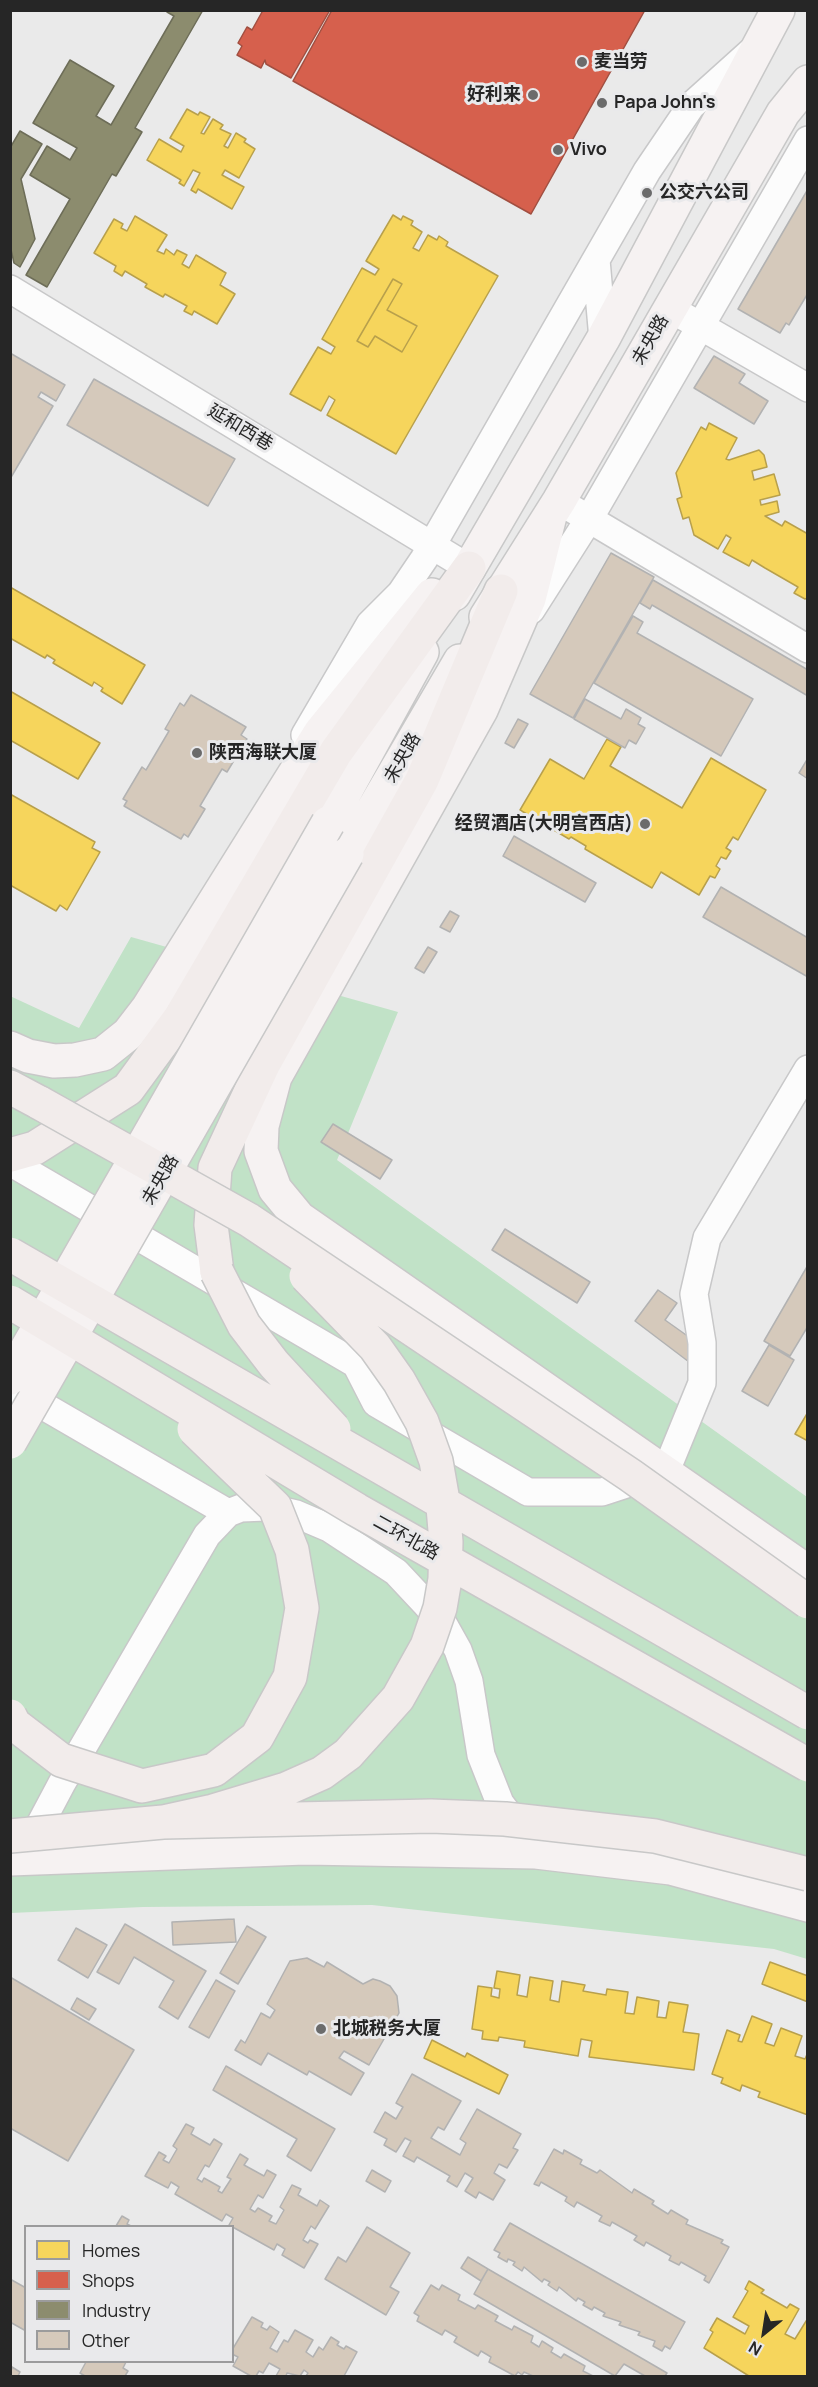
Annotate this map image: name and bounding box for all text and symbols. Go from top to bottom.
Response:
place label: 麦当劳 [594,51,648,73]
marker: 麦当劳 [575,55,589,69]
place label: 好利来 [467,84,521,106]
marker: 好利来 [526,88,540,102]
place label: Papa John's [614,92,716,114]
marker: Papa John's [595,96,609,110]
place label: Vivo [570,139,607,161]
marker: Vivo [551,143,565,157]
place label: 公交六公司 [659,182,749,204]
marker: 公交六公司 [640,186,654,200]
street label: 未央路 [628,311,674,369]
street label: 延和西巷 [204,400,276,456]
street label: 未央路 [380,729,426,787]
place label: 陕西海联大厦 [209,742,317,764]
marker: 陕西海联大厦 [190,746,204,760]
place label: 经贸酒店(大明宫西店) [455,813,633,835]
marker: 经贸酒店(大明宫西店) [638,817,652,831]
street label: 未央路 [138,1151,184,1209]
street label: 二环北路 [369,1511,443,1565]
place label: 北城税务大厦 [333,2018,441,2040]
marker: 北城税务大厦 [314,2022,328,2036]
legend [24,2225,234,2363]
text: Homes [82,2238,140,2262]
text: Shops [82,2268,134,2292]
text: Industry [82,2298,151,2322]
north arrow [734,2303,794,2363]
text: Other [82,2328,130,2352]
text: N [745,2336,765,2361]

